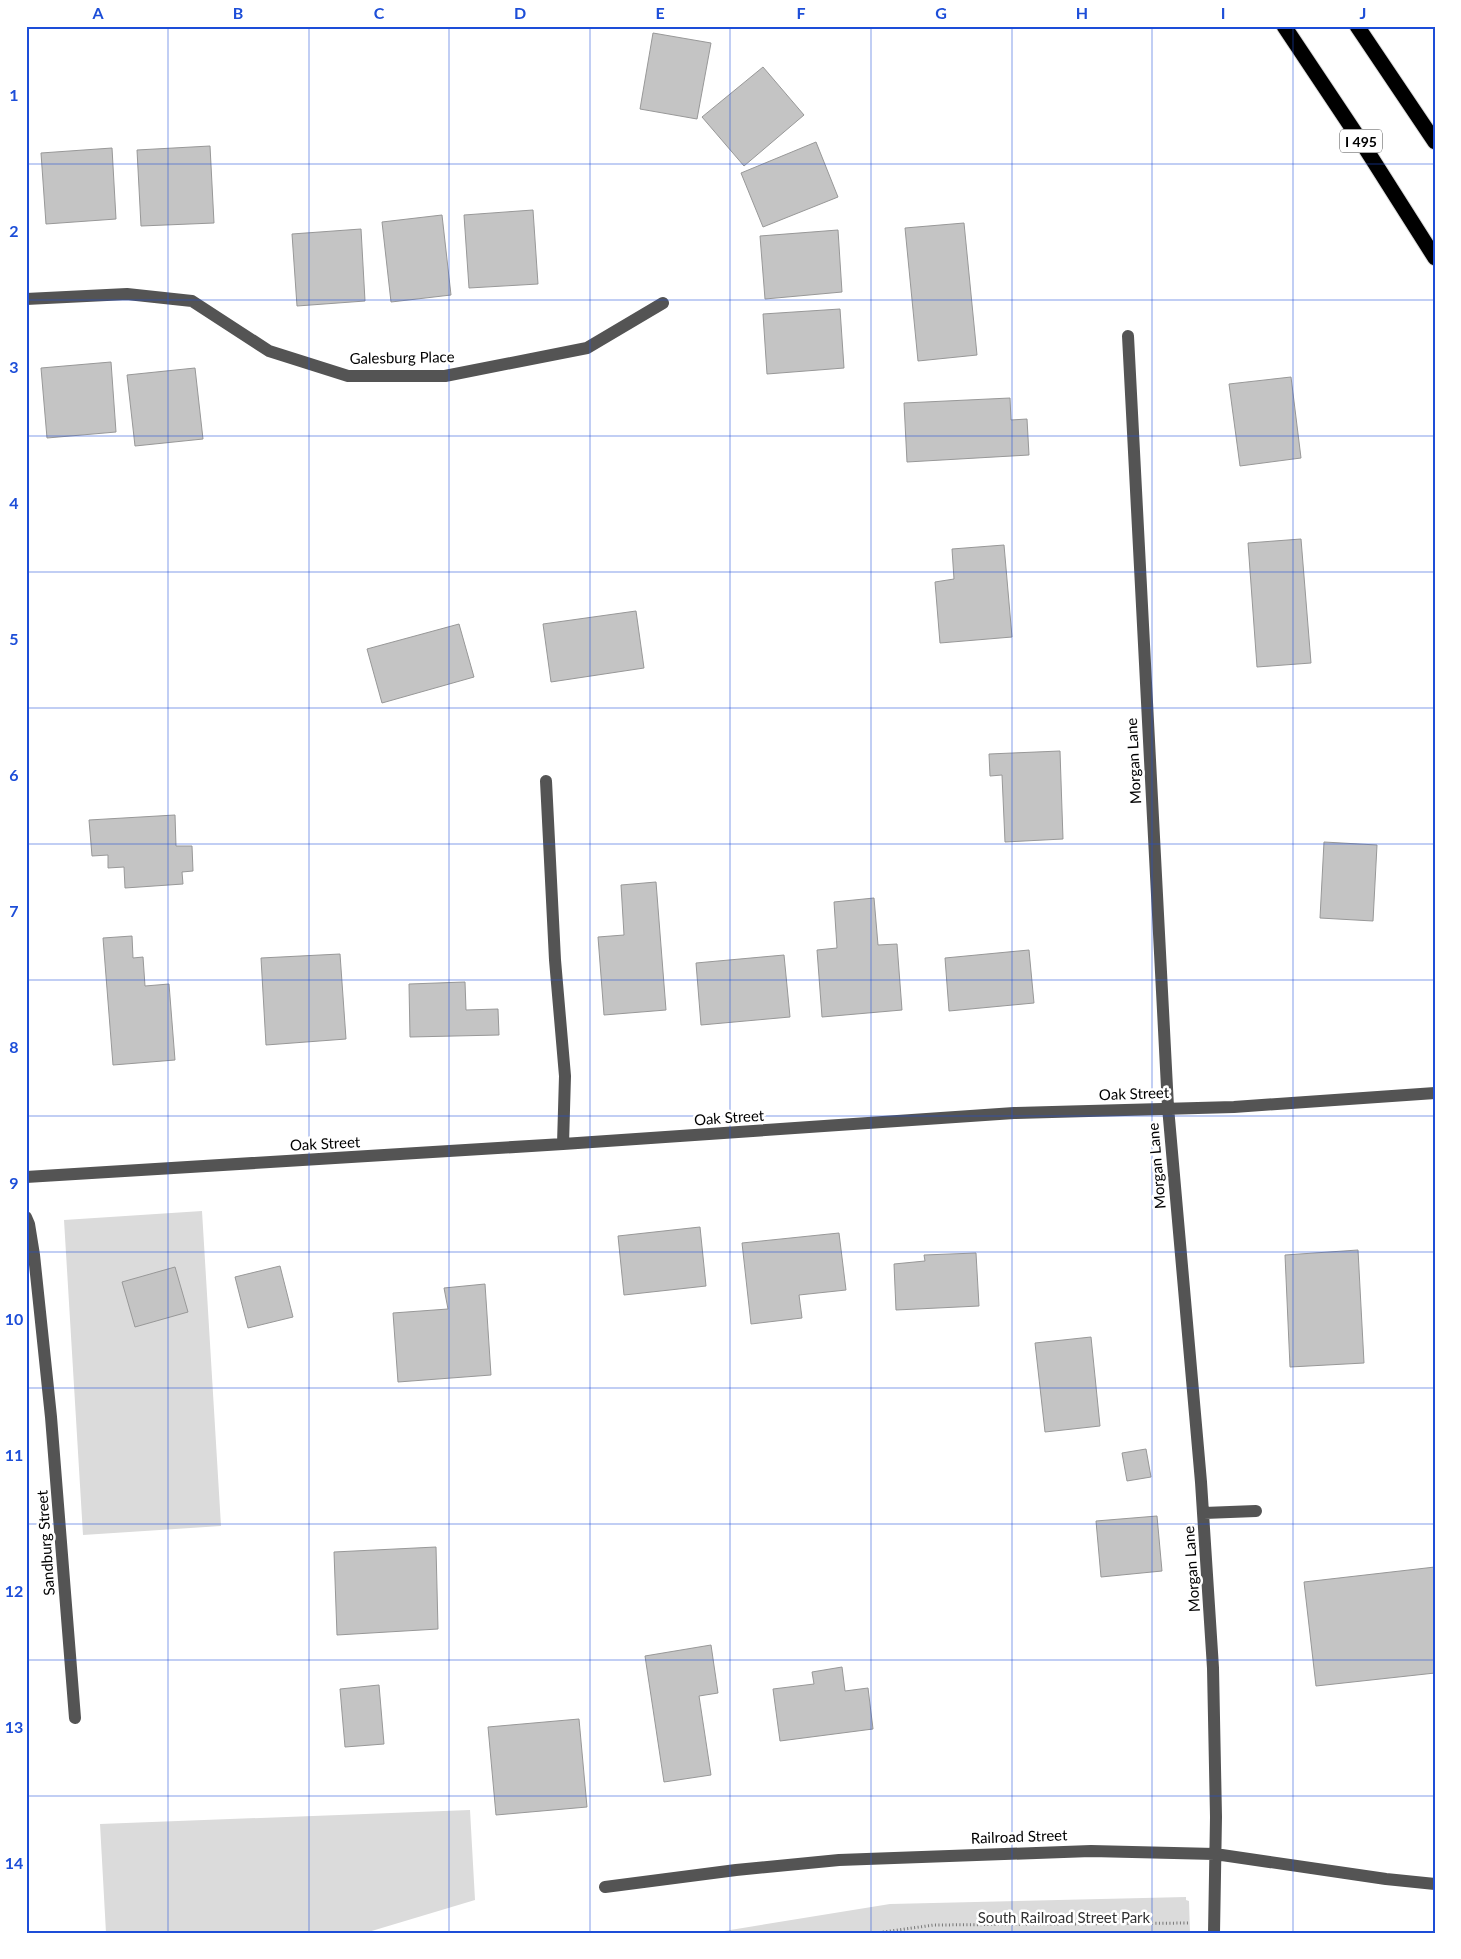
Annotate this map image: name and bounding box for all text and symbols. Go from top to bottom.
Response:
text: A [91,3,104,22]
text: B [233,3,243,22]
text: C [374,3,385,22]
text: D [514,3,526,22]
text: E [655,3,665,22]
text: F [796,3,806,22]
text: G [935,3,947,22]
text: H [1076,3,1088,22]
text: I [1221,3,1225,22]
text: J [1360,3,1366,22]
text: 1 [9,85,19,104]
road number: I 495 [1340,130,1382,152]
text: 2 [9,221,19,240]
street label: Galesburg Place [349,347,455,367]
text: 3 [9,357,19,376]
text: 4 [9,493,19,512]
text: 5 [9,629,19,648]
street label: Morgan Lane [1122,717,1144,805]
text: 6 [9,765,19,784]
text: 7 [9,901,19,920]
text: 8 [9,1037,19,1056]
street label: Oak Street [1099,1083,1170,1103]
street label: Oak Street [693,1106,765,1128]
street label: Morgan Lane [1143,1122,1169,1210]
street label: Oak Street [289,1132,361,1154]
text: 9 [9,1173,19,1192]
text: 10 [5,1309,23,1328]
text: 11 [5,1445,23,1464]
street label: Sandburg Street [32,1489,58,1596]
street label: Morgan Lane [1179,1525,1203,1613]
text: 12 [5,1581,23,1600]
text: 13 [5,1717,23,1736]
street label: Railroad Street [970,1825,1068,1847]
text: 14 [5,1853,23,1872]
park label: South Railroad Street Park [978,1908,1151,1926]

